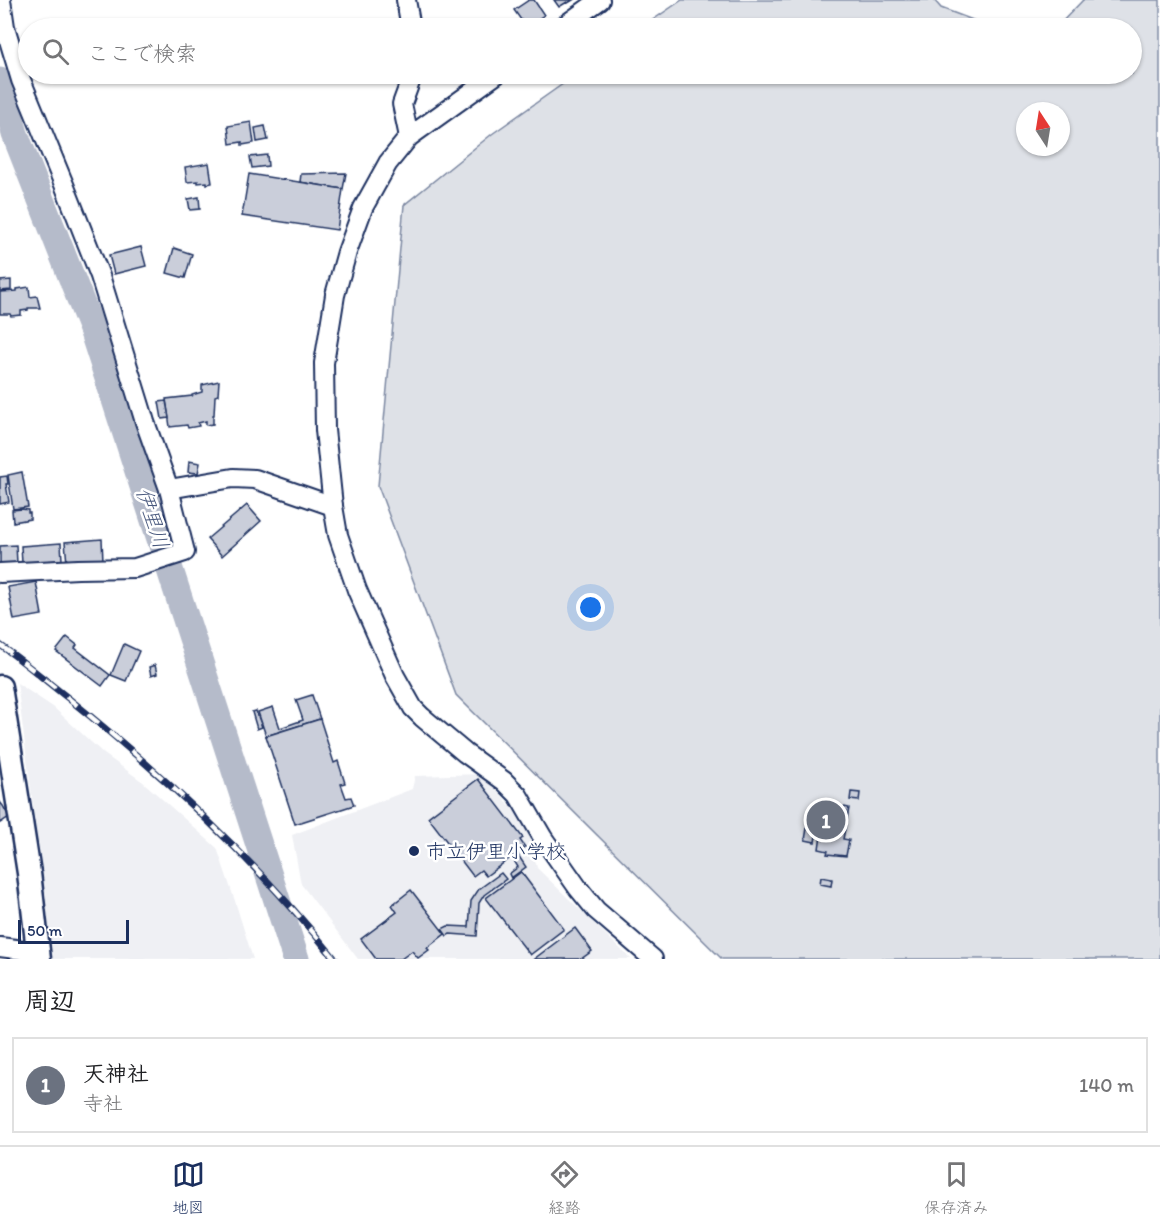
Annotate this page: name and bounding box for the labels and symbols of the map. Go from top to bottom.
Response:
north arrow [1016,102,1070,156]
water label: 伊里川 [131,484,175,552]
your location [576,593,605,622]
pin: 1 [806,798,846,842]
place label: 市立伊里小学校 [426,839,566,863]
marker: 市立伊里小学校 [407,844,421,858]
scale bar [18,917,129,944]

